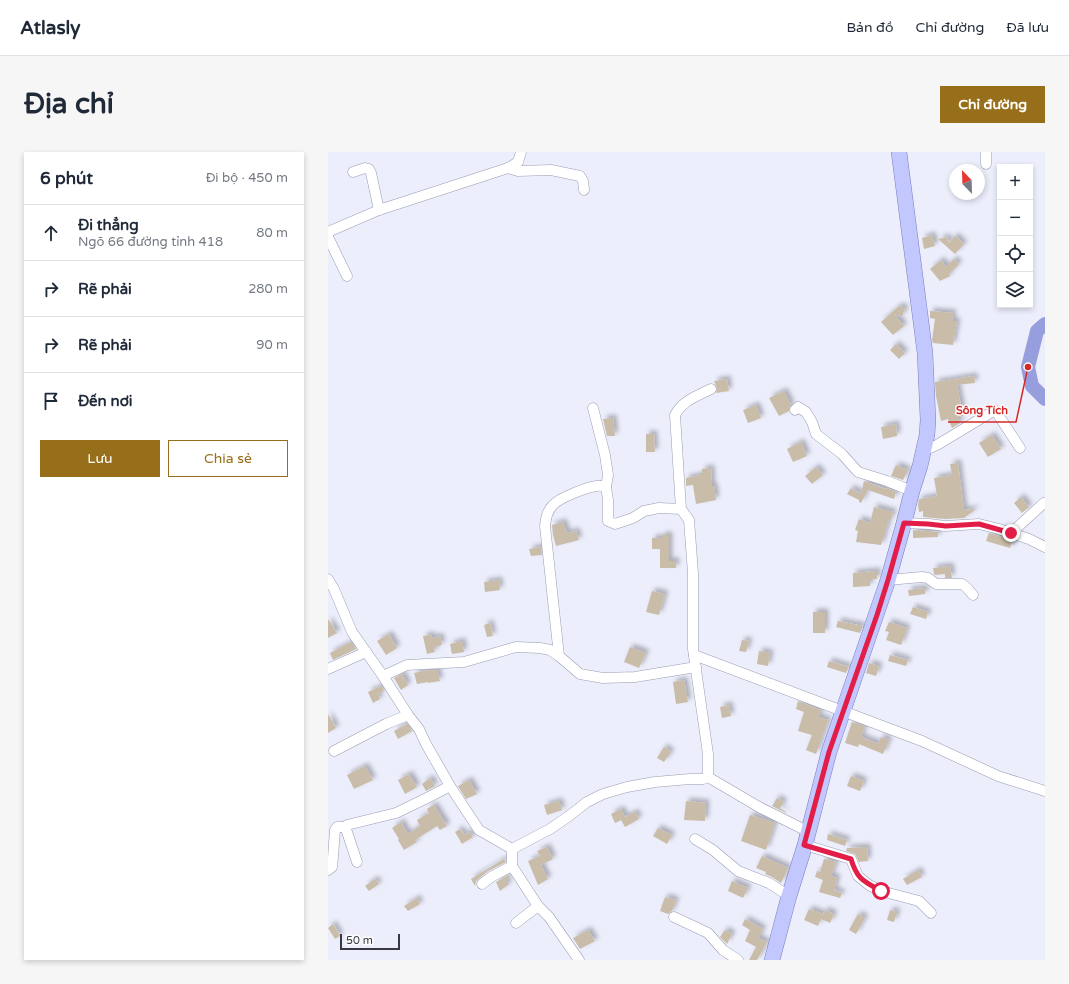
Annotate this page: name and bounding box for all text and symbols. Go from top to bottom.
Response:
text: Atlasly [20,17,80,39]
text: Bản đồ [846,19,894,36]
text: Chỉ đường [916,19,984,36]
text: Đã lưu [1006,19,1049,36]
button: Chỉ đường [940,86,1045,123]
text: Địa chỉ [24,87,114,121]
north arrow [949,164,985,200]
map controls [997,164,1033,308]
button: + [997,164,1033,200]
text: 6 phút [40,168,93,189]
text: Đi bộ · 450 m [206,170,288,186]
button: − [997,200,1033,236]
text: Đi thẳng [78,216,139,234]
icon: ahead [40,222,62,244]
text: 80 m [256,225,288,241]
text: Ngõ 66 đường tỉnh 418 [78,234,223,250]
button: locate [997,236,1033,272]
button: layers [997,272,1033,308]
icon: right [40,278,62,300]
text: Rẽ phải [78,280,132,298]
text: 280 m [248,281,288,297]
icon: right [40,334,62,356]
text: Rẽ phải [78,336,132,354]
text: 90 m [256,337,288,353]
icon: arrive [40,390,62,412]
text: Đến nơi [78,392,133,410]
callout: Sông Tích [948,399,1016,422]
text: Sông Tích [956,404,1008,418]
button: Lưu [40,440,160,477]
button: Chia sẻ [168,440,288,477]
route end [1002,524,1020,542]
route start [872,882,890,900]
scale bar [340,932,400,951]
text: 50 m [346,934,373,947]

